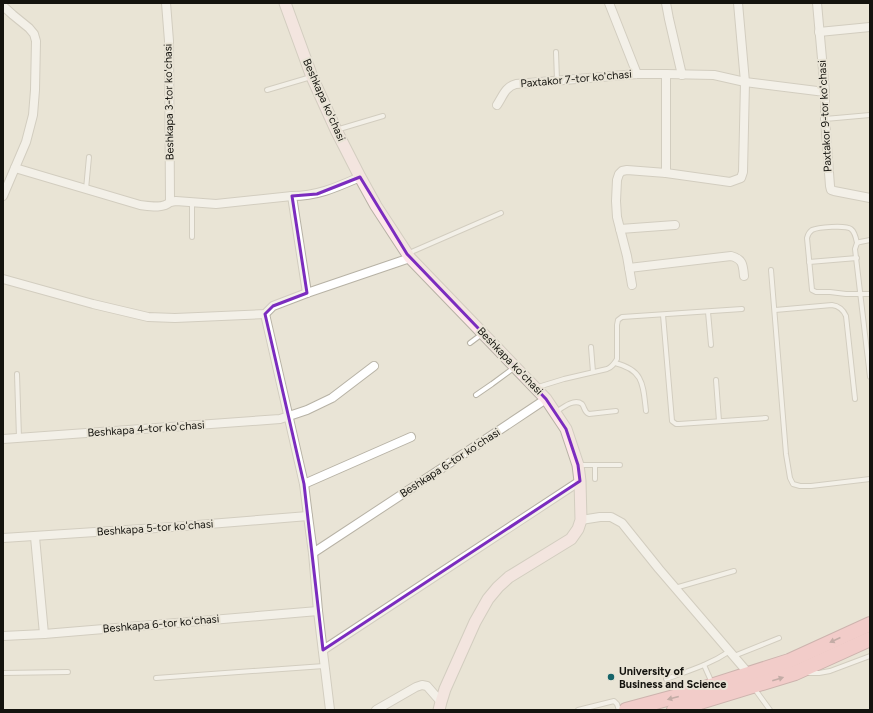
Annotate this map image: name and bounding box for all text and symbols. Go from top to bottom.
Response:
street label: Beshkapa 3-tor koʻchasi [161,44,177,160]
street label: Beshkapa ko'chasi [300,57,348,143]
street label: Paxtakor 9-tor koʻchasi [816,60,834,172]
street label: Paxtakor 7-tor koʻchasi [520,68,632,90]
street label: Beshkapa ko'chasi [474,325,546,397]
street label: Beshkapa 4-tor koʻchasi [87,418,205,440]
street label: Beshkapa 6-tor koʻchasi [397,426,503,500]
street label: Beshkapa 5-tor koʻchasi [96,517,214,539]
street label: Beshkapa 6-tor koʻchasi [102,612,220,636]
one-way arrow [829,637,840,643]
place label: University of Business and Science [619,665,726,691]
marker: University of Business and Science [606,672,616,682]
one-way arrow [773,676,785,682]
one-way arrow [666,695,679,701]

